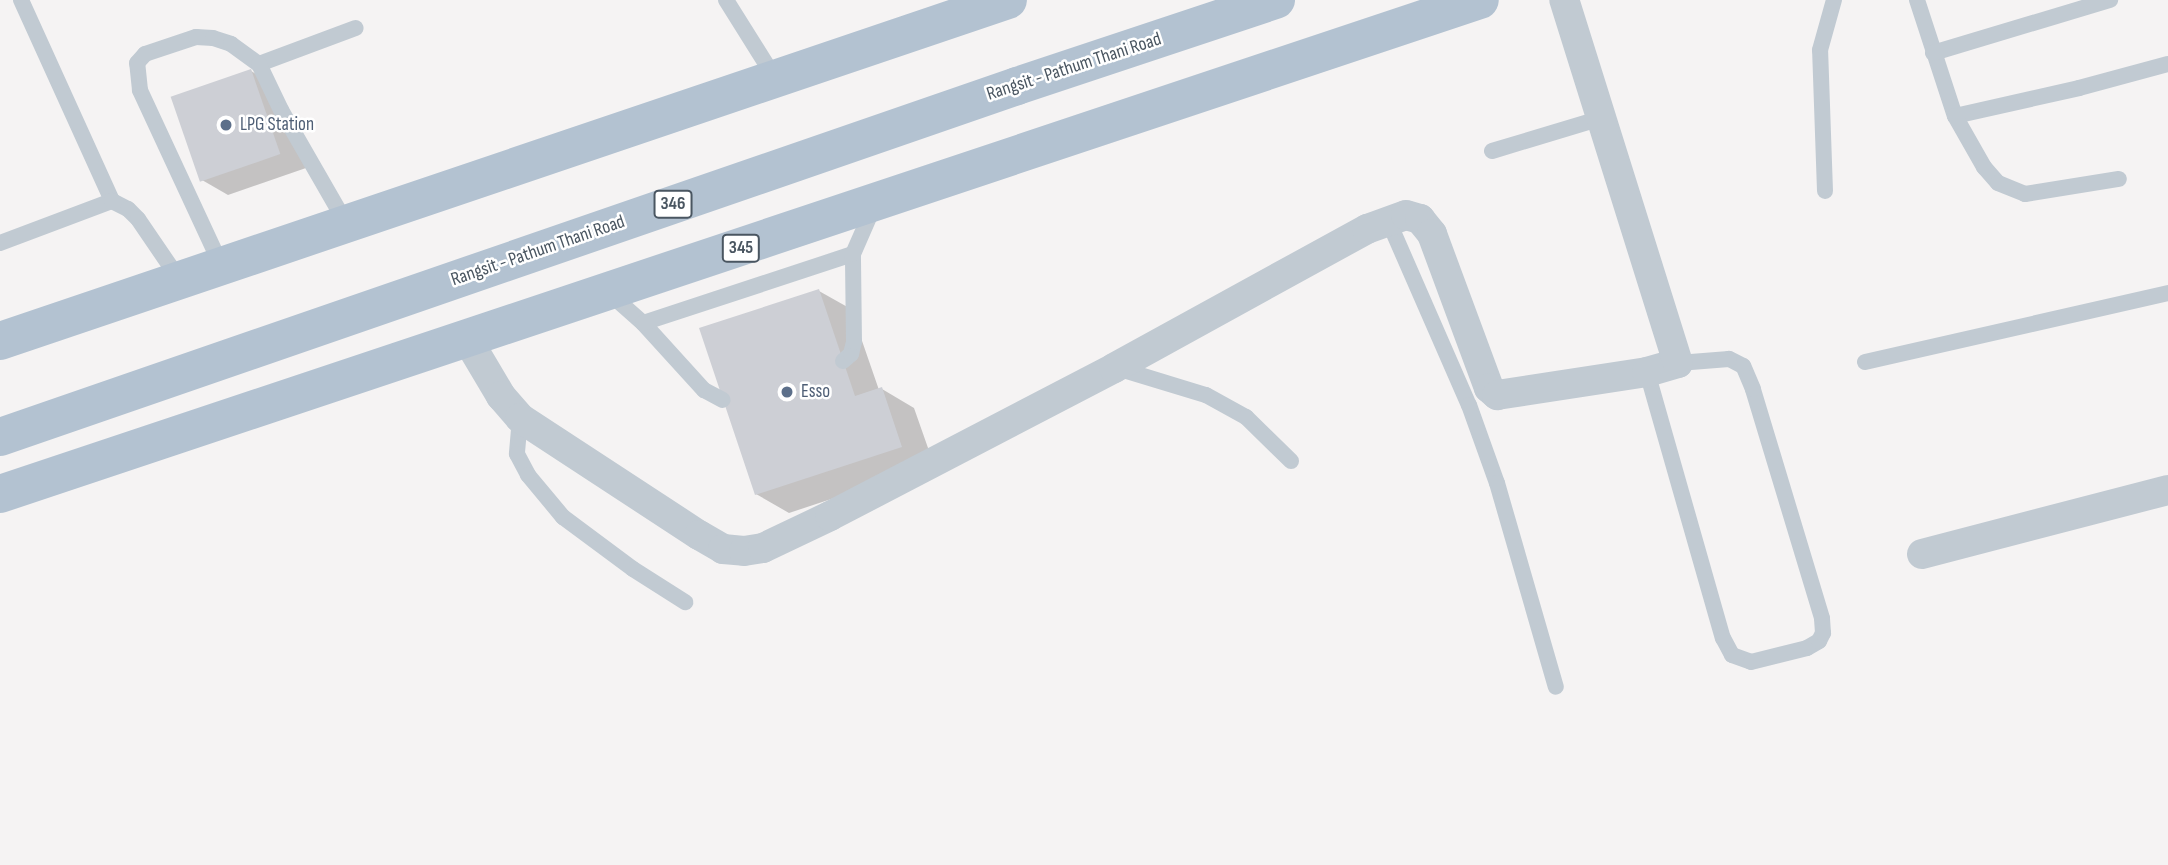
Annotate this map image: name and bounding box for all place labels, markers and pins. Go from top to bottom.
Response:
place label: LPG Station [240,114,314,136]
marker: LPG Station [218,117,234,133]
place label: Esso [801,381,830,403]
marker: Esso [779,384,795,400]

